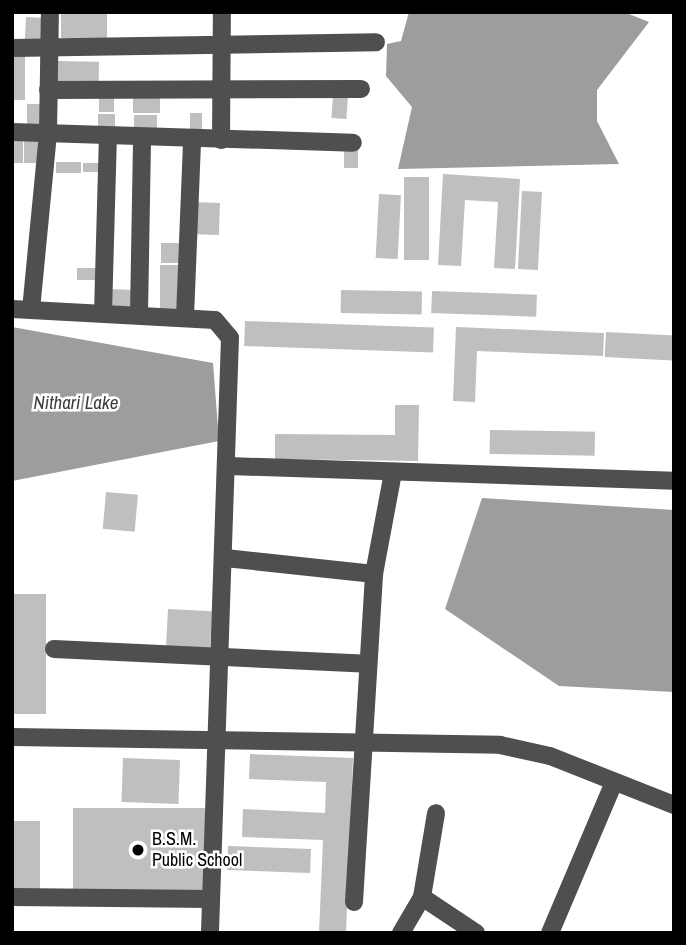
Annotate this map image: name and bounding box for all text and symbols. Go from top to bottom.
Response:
water label: Nithari Lake [34,392,118,414]
place label: B.S.M. Public School [152,829,242,872]
marker: B.S.M. Public School [130,842,146,858]

